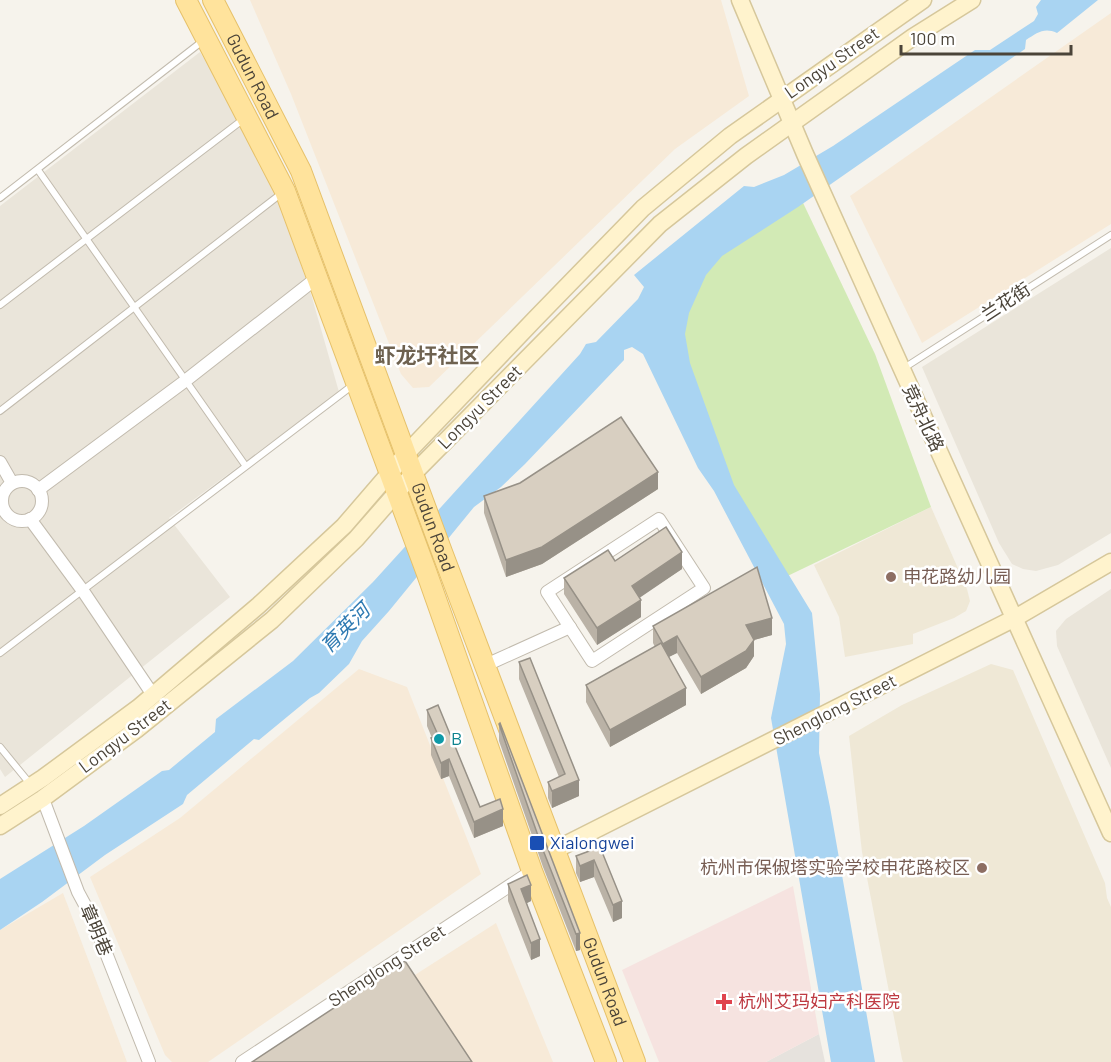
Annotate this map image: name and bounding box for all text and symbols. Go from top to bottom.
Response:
scale bar [901,18,1070,56]
street label: Longyu Street [780,22,883,103]
text: 100 m [910,27,955,49]
street label: Gudun Road [222,29,284,123]
street label: 兰花街 [977,277,1034,325]
district label: 虾龙圩社区 [375,342,480,367]
street label: Longyu Street [433,360,526,453]
street label: 竞舟北路 [899,380,949,455]
street label: Gudun Road [407,479,460,574]
place label: 申花路幼儿园 [903,565,1011,587]
marker: 申花路幼儿园 [884,570,898,584]
water label: 育英河 [315,595,377,657]
street label: Shenglong Street [769,669,900,750]
street label: Longyu Street [74,693,175,777]
place label: B [451,727,462,749]
marker: B [432,732,446,746]
place label: Xialongwei [550,831,635,853]
marker: Xialongwei [528,834,546,852]
place label: 杭州市保俶塔实验学校申花路校区 [700,856,970,878]
marker: 杭州市保俶塔实验学校申花路校区 [975,861,989,875]
street label: 章明巷 [76,900,118,959]
street label: Shenglong Street [324,919,449,1011]
street label: Gudun Road [579,934,632,1029]
place label: 杭州艾玛妇产科医院 [738,990,900,1012]
marker: 杭州艾玛妇产科医院 [715,993,733,1011]

